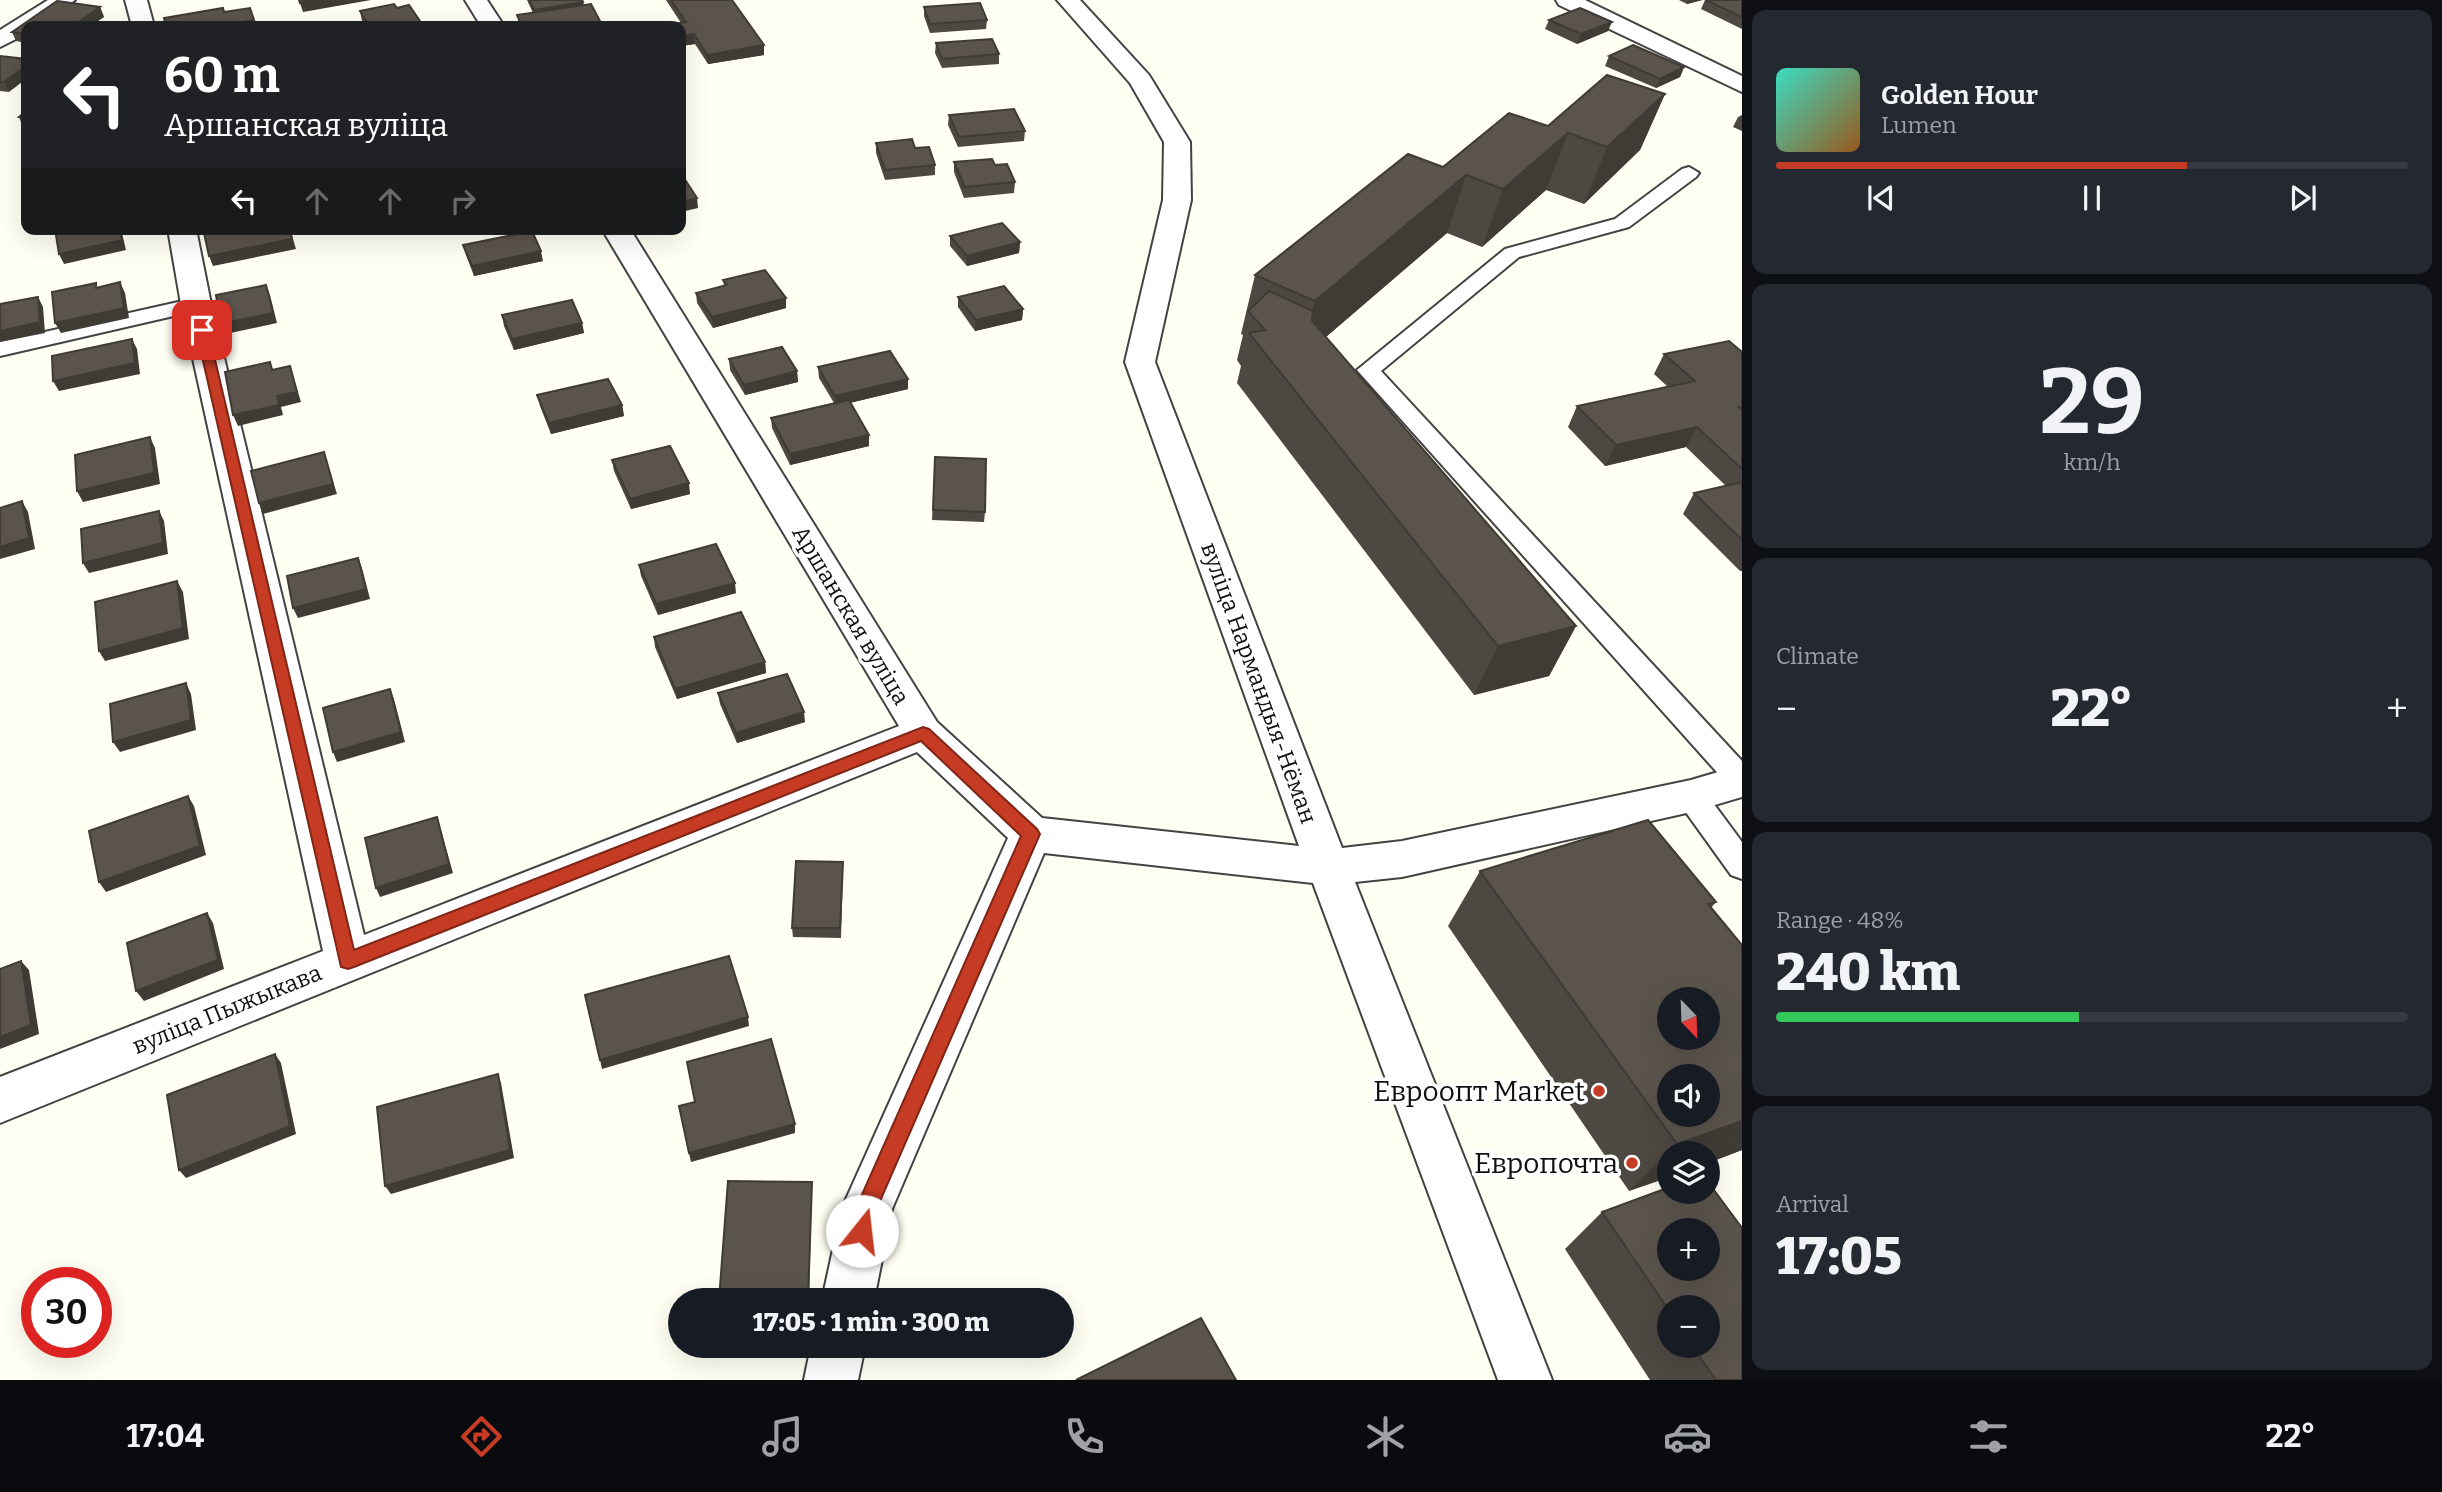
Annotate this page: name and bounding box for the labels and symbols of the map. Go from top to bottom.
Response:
pin [172,300,232,360]
street label: Аршанская вуліца [786,520,916,710]
street label: вуліца Нармандыя-Нёман [1195,539,1323,827]
street label: вуліца Пыжыкава [128,958,326,1060]
north arrow [1657,987,1720,1050]
place label: Евроопт Market [1373,1075,1585,1108]
marker: Евроопт Market [1591,1083,1607,1099]
place label: Европочта [1474,1147,1618,1180]
marker: Европочта [1624,1155,1640,1171]
position arrow [825,1194,899,1268]
speed limit sign: 30 [21,1267,112,1358]

